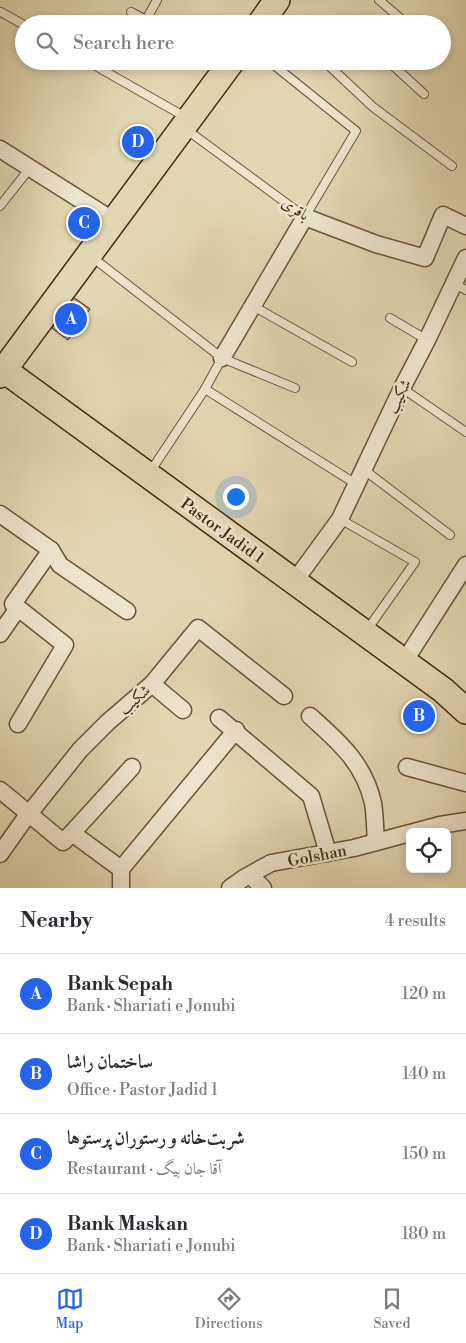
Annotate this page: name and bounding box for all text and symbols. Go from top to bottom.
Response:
search box [15,15,451,70]
icon: search [33,29,61,57]
text: Search here [73,31,174,55]
pin: D [122,123,154,161]
street label: باقری [278,193,313,225]
pin: C [68,204,100,242]
pin: A [55,300,87,338]
street label: شکیب [382,376,416,417]
your location [223,484,249,510]
street label: Pastor Jadid 1 [177,494,268,568]
street label: شکیب [114,680,155,719]
pin: B [403,697,435,735]
map controls [406,828,451,873]
button: locate [406,828,451,873]
street label: Golshan [286,840,349,871]
text: Nearby [20,908,93,934]
text: 4 results [385,911,446,931]
text: Bank Sepah [67,972,173,996]
text: A [30,984,42,1004]
text: 120 m [402,984,446,1004]
text: Bank · Shariati e Jonubi [67,996,235,1016]
text: ساختمان راشا [67,1050,153,1074]
text: B [30,1064,42,1084]
text: 140 m [402,1064,446,1084]
text: Office · Pastor Jadid 1 [67,1080,218,1100]
text: شربت‌خانه و رستوران پرستوها [67,1126,245,1150]
text: C [30,1144,42,1164]
text: 150 m [402,1144,446,1164]
text: Restaurant · آقا جان بیگ [67,1159,221,1179]
text: Bank Maskan [67,1212,188,1236]
text: D [30,1224,42,1244]
text: 180 m [402,1224,446,1244]
text: Bank · Shariati e Jonubi [67,1236,235,1256]
tab: Map [56,1285,84,1333]
tab: Directions [195,1285,262,1333]
tab: Saved [374,1285,410,1333]

